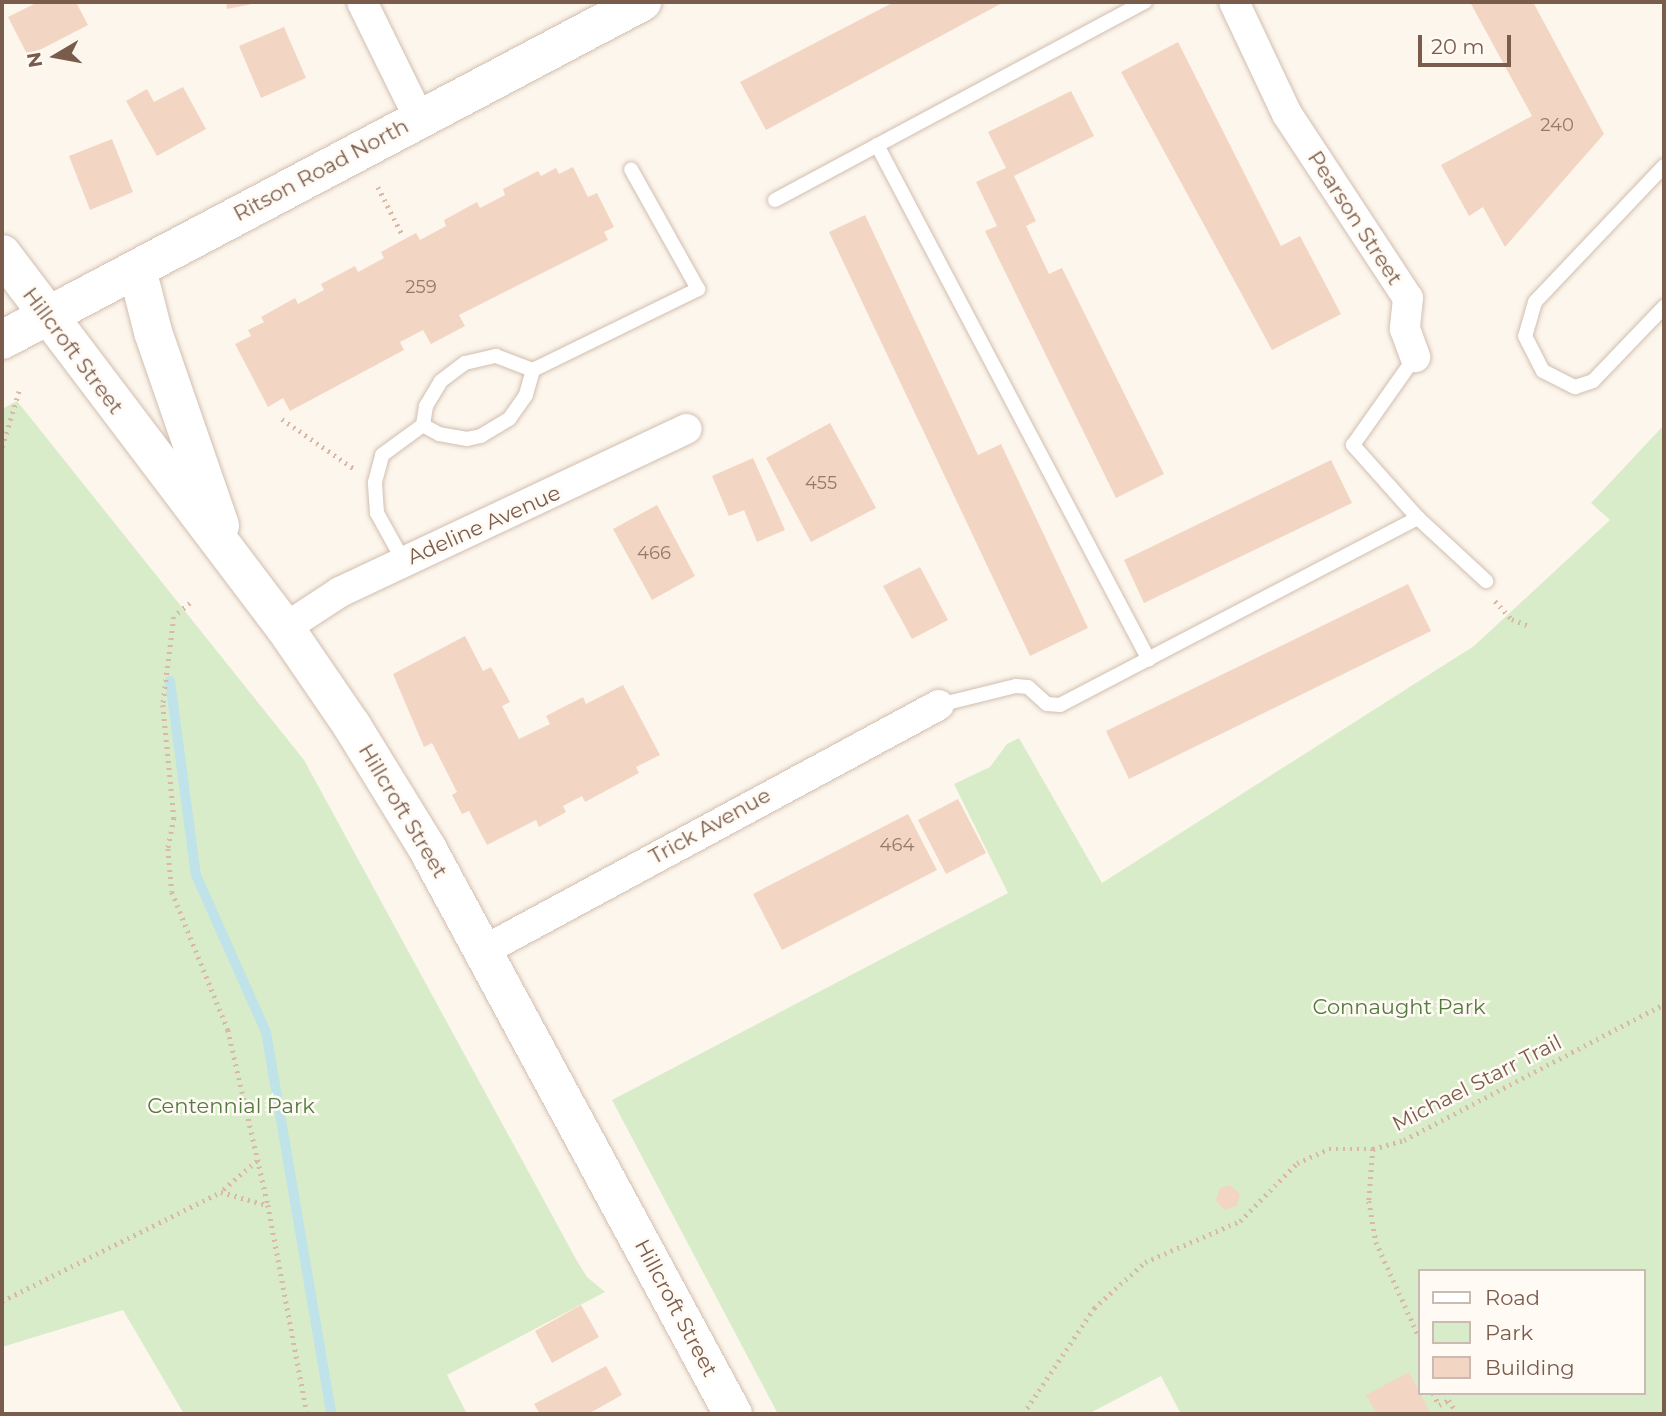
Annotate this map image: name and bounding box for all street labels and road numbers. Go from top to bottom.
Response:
street label: Ritson Road North [229,113,413,227]
street label: Pearson Street [1302,146,1408,290]
street label: Hillcroft Street [17,283,129,419]
street label: Adeline Avenue [404,480,564,570]
street label: Hillcroft Street [353,739,453,883]
street label: Trick Avenue [645,782,775,870]
street label: Michael Starr Trail [1388,1029,1566,1137]
street label: Hillcroft Street [629,1235,723,1381]

